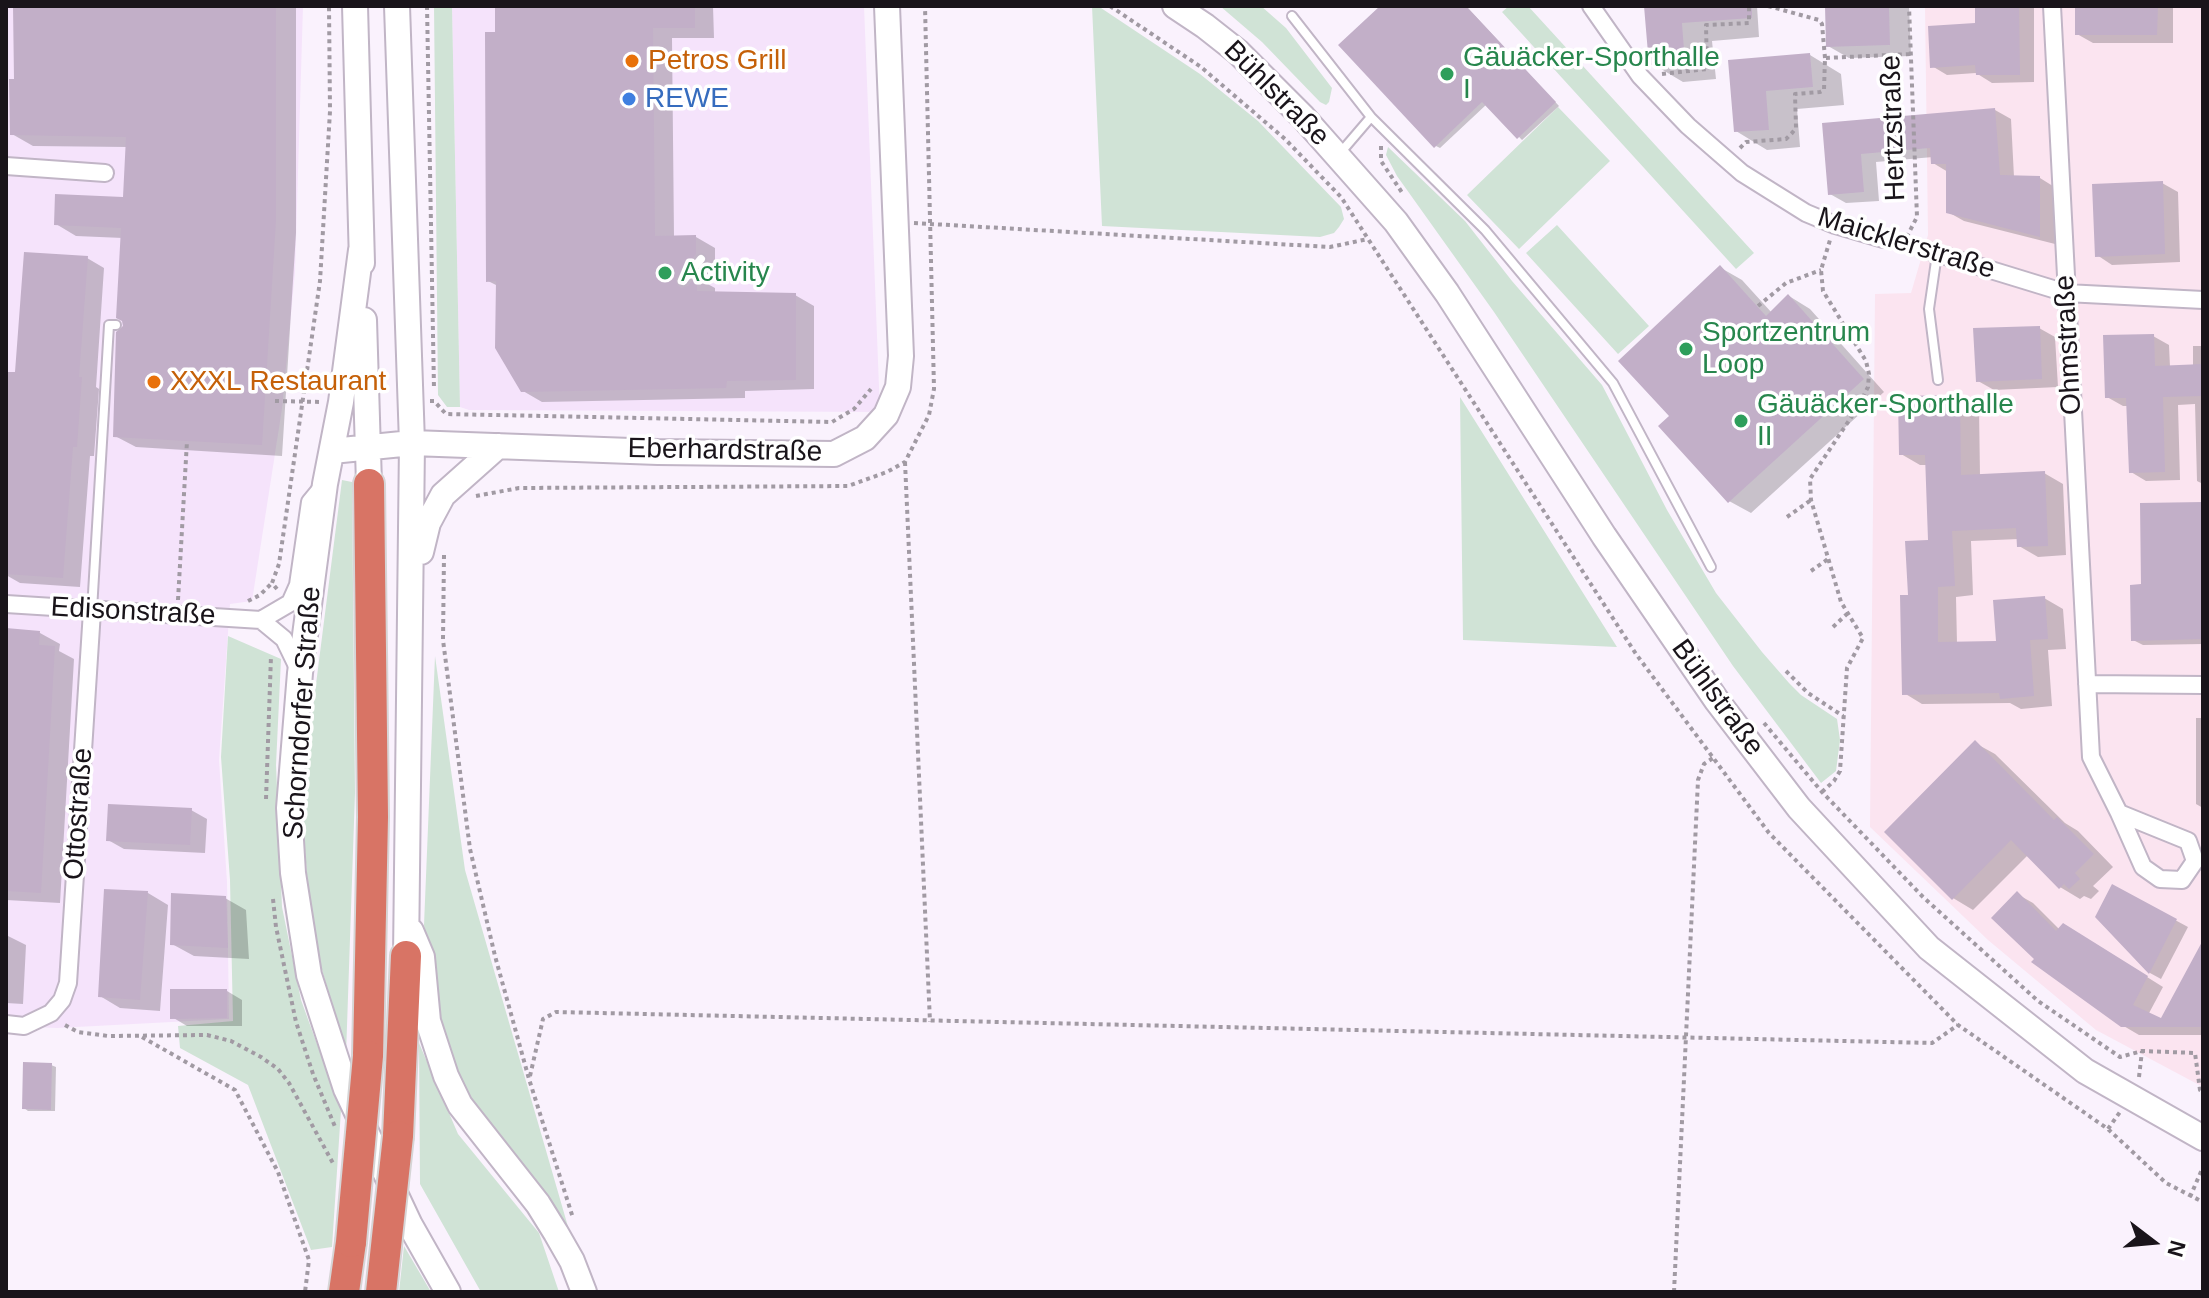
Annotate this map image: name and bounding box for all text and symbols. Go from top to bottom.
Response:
street label: Bühlstraße [1216,34,1336,154]
place label: Gäuäcker-Sporthalle I [1463,41,1720,107]
place label: Petros Grill [648,44,786,78]
marker: Petros Grill [623,52,641,70]
street label: Hertzstraße [1875,54,1913,202]
marker: Gäuäcker-Sporthalle I [1438,65,1456,83]
place label: REWE [645,82,729,116]
marker: REWE [620,90,638,108]
street label: Maicklerstraße [1813,201,1999,287]
place label: Activity [681,256,770,290]
marker: Activity [656,264,674,282]
street label: Ohmstraße [2049,274,2089,416]
place label: Sportzentrum Loop [1702,316,1870,382]
marker: Sportzentrum Loop [1677,340,1695,358]
place label: XXXL Restaurant [170,365,386,399]
marker: XXXL Restaurant [145,373,163,391]
place label: Gäuäcker-Sporthalle II [1757,388,2014,454]
marker: Gäuäcker-Sporthalle II [1732,412,1750,430]
street label: Eberhardstraße [627,433,823,469]
street label: Schorndorfer Straße [277,585,329,841]
street label: Edisonstraße [50,591,216,633]
street label: Bühlstraße [1664,633,1770,763]
street label: Ottostraße [58,747,100,881]
north arrow [2113,1202,2193,1282]
text: N [2162,1238,2191,1260]

